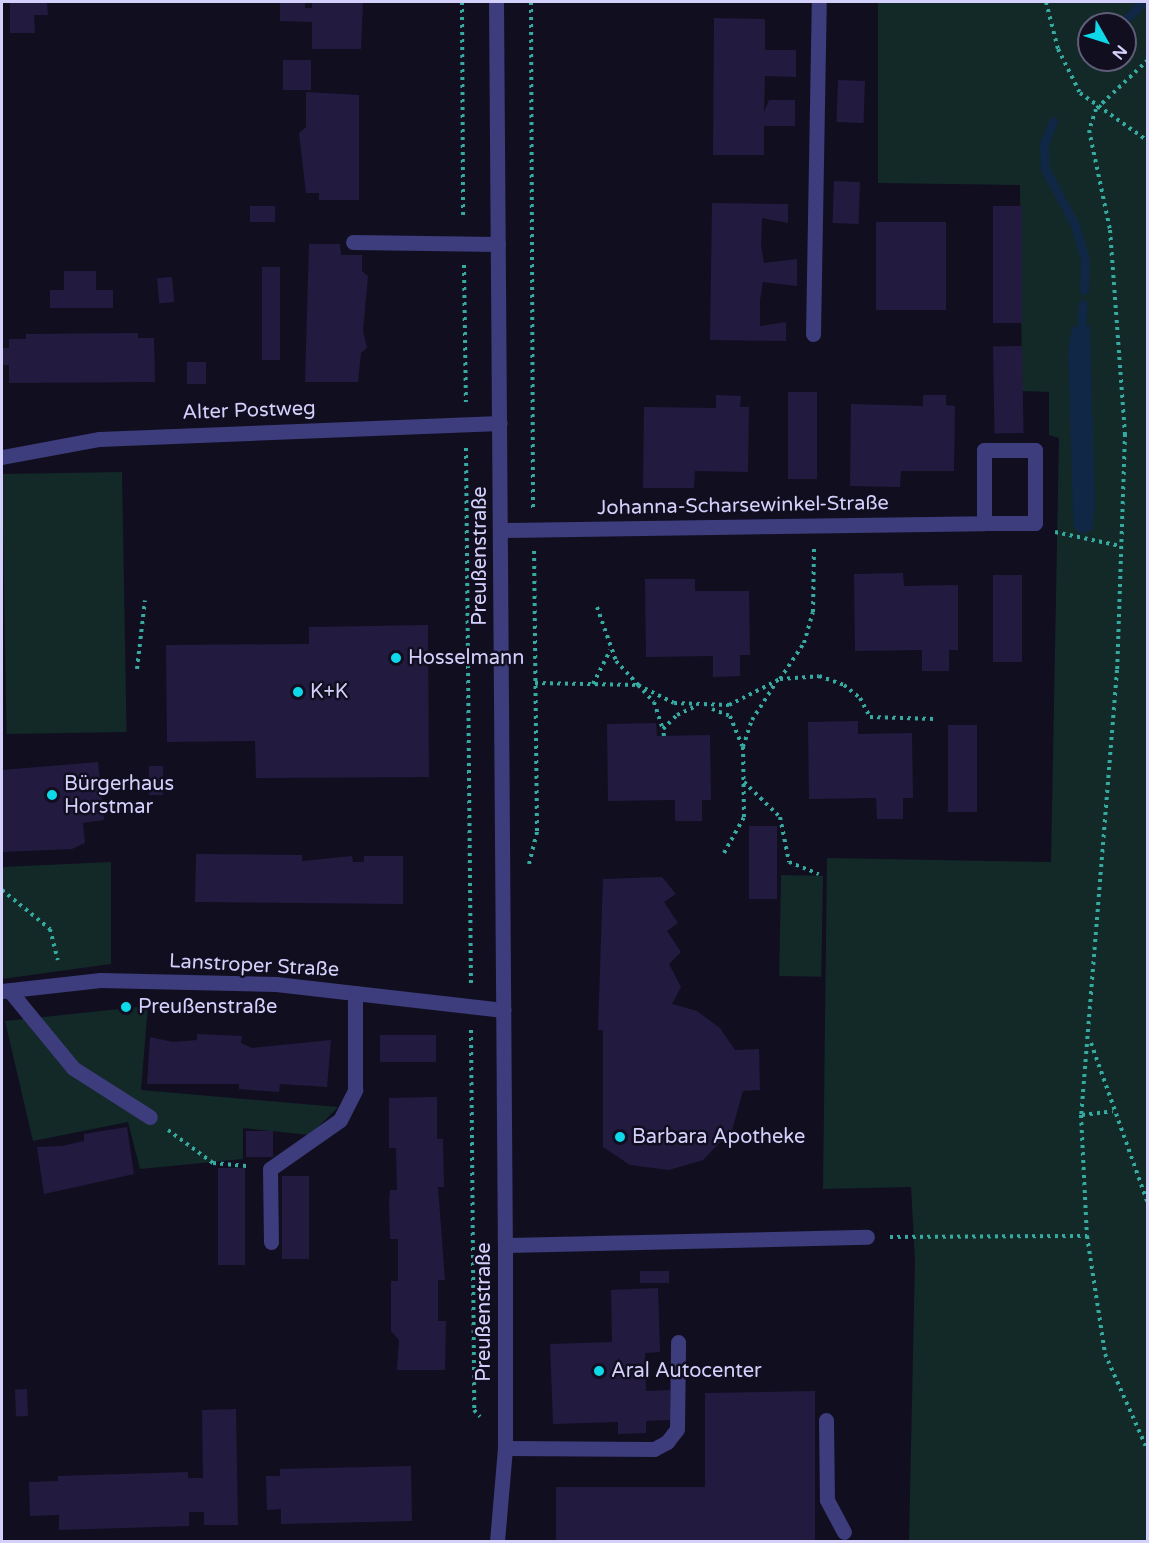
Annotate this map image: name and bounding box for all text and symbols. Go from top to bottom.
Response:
north arrow [1077,12,1137,72]
text: N [1108,41,1131,63]
street label: Alter Postweg [182,397,316,425]
street label: Preußenstraße [468,486,492,626]
street label: Johanna-Scharsewinkel-Straße [597,491,889,521]
place label: Hosselmann [408,646,524,670]
marker: Hosselmann [389,651,403,665]
place label: K+K [310,680,348,704]
marker: K+K [291,685,305,699]
place label: Bürgerhaus Horstmar [64,772,174,819]
marker: Bürgerhaus Horstmar [45,788,59,802]
street label: Lanstroper Straße [168,950,340,982]
place label: Preußenstraße [138,995,277,1019]
marker: Preußenstraße [119,1000,133,1014]
place label: Barbara Apotheke [632,1125,805,1149]
marker: Barbara Apotheke [613,1130,627,1144]
street label: Preußenstraße [472,1242,496,1382]
place label: Aral Autocenter [611,1359,762,1383]
marker: Aral Autocenter [592,1364,606,1378]

